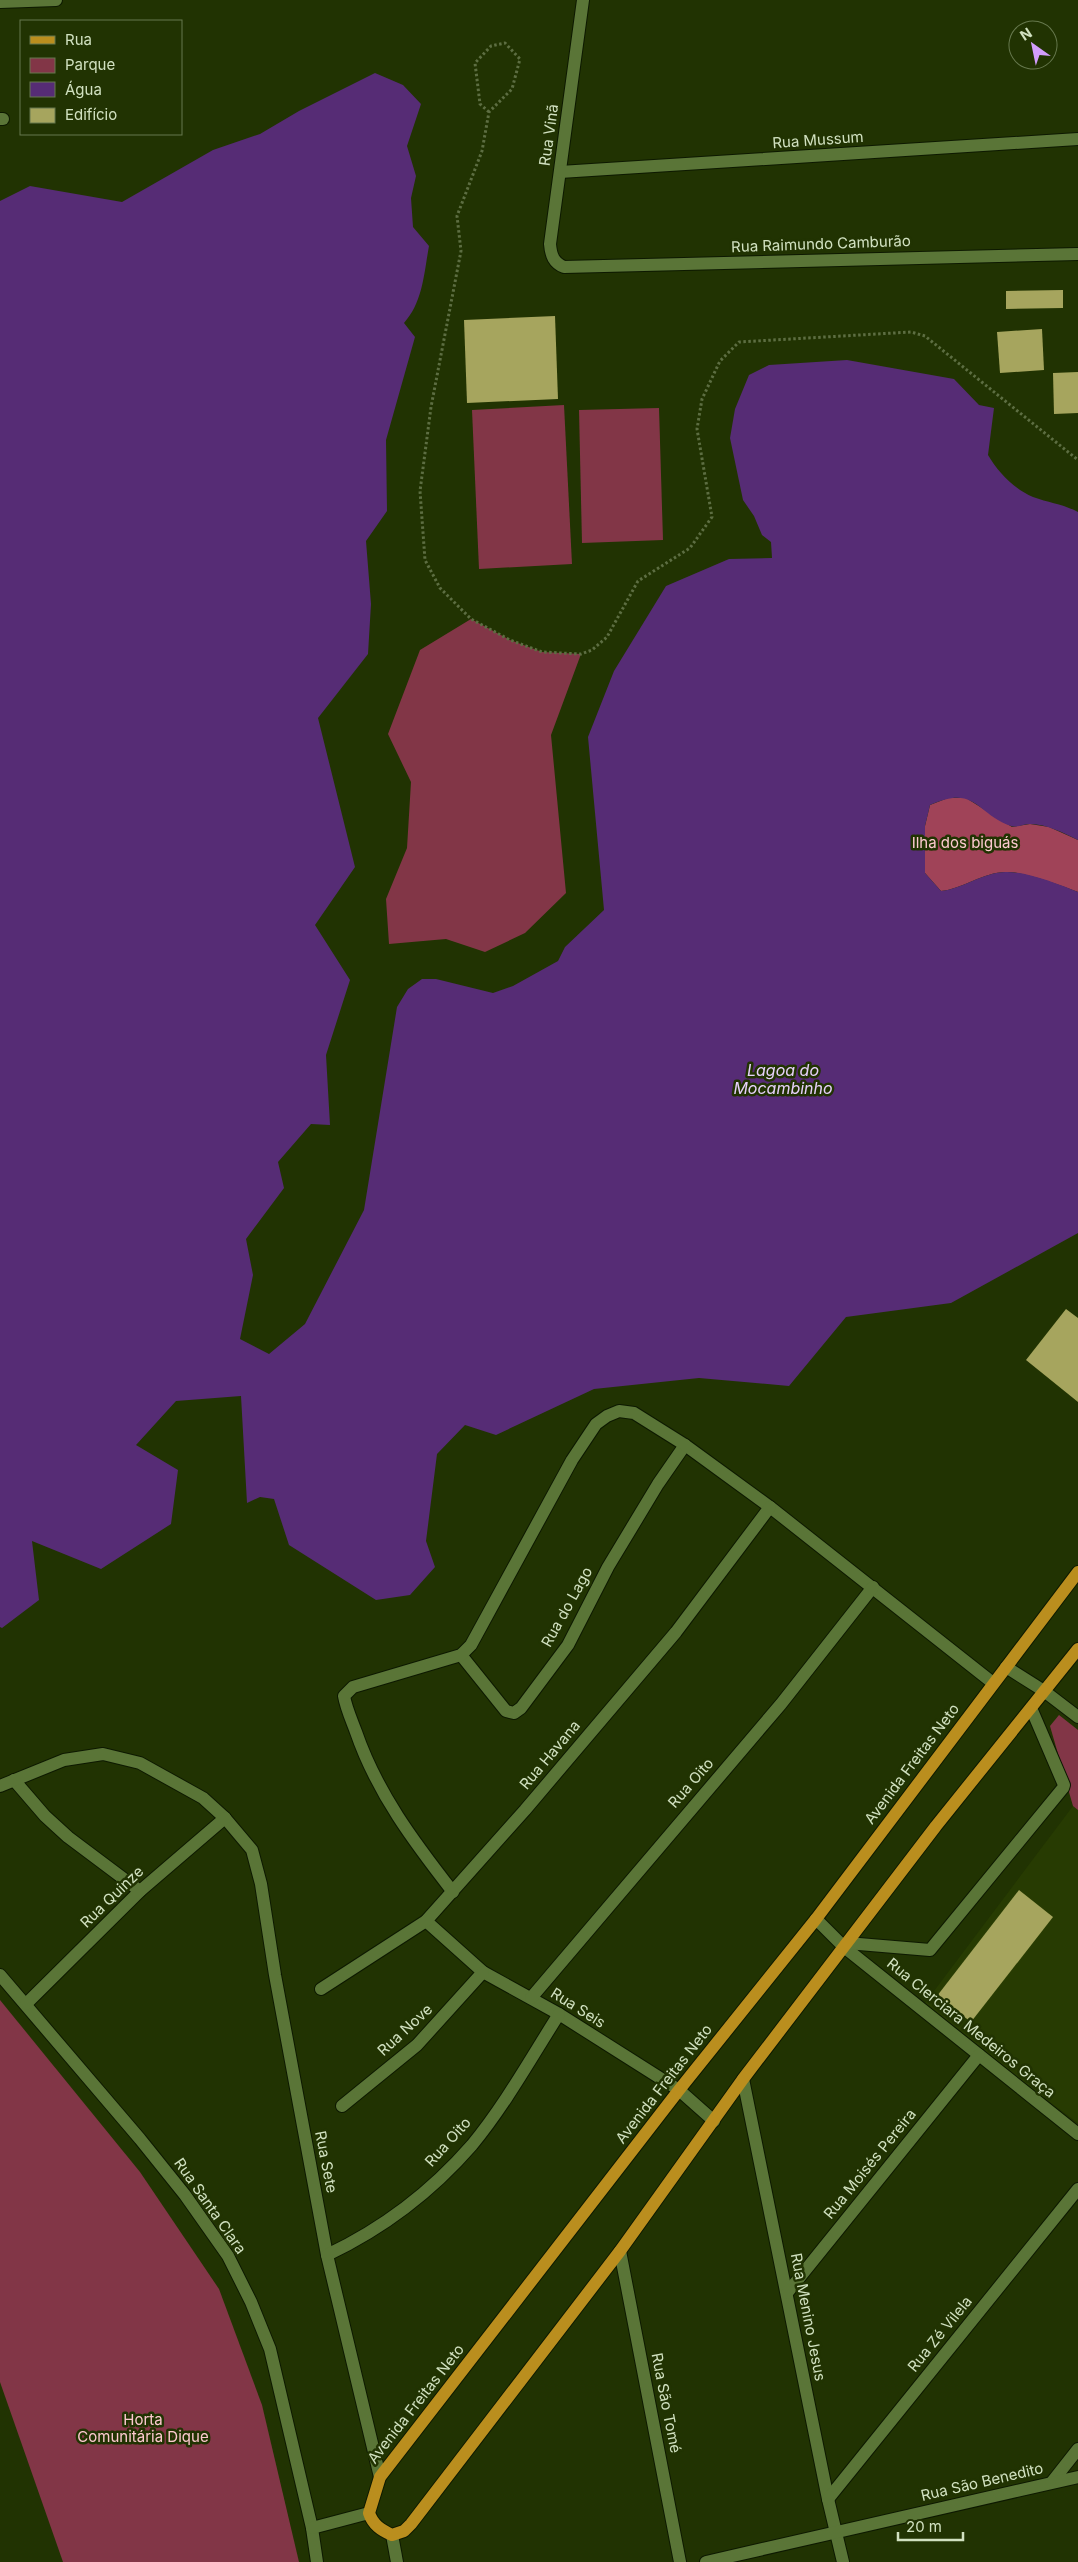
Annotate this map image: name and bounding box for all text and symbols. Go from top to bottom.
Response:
legend [20,20,182,135]
north arrow [1008,20,1058,70]
text: N [1017,24,1035,44]
text: Rua [65,30,92,49]
text: Parque [65,55,115,74]
text: Água [65,80,102,99]
street label: Rua Vinã [535,103,562,167]
text: Edifício [65,105,117,124]
street label: Rua Mussum [772,127,864,152]
street label: Rua Raimundo Camburão [731,231,911,256]
park label: Ilha dos biguás [912,833,1018,852]
water label: Lagoa do Mocambinho [733,1060,833,1098]
street label: Rua do Lago [537,1563,596,1650]
street label: Avenida Freitas Neto [860,1700,963,1828]
street label: Rua Havana [515,1716,584,1793]
street label: Rua Oito [664,1754,717,1812]
street label: Rua Quinze [76,1862,147,1932]
street label: Rua Clerciara Medeiros Graça [883,1954,1060,2102]
street label: Rua Seis [547,1983,609,2032]
street label: Rua Nove [373,1999,436,2060]
street label: Avenida Freitas Neto [611,2020,716,2147]
street label: Rua Moisés Pereira [819,2105,920,2223]
street label: Rua Oito [420,2113,475,2170]
street label: Rua Sete [311,2129,342,2195]
street label: Rua Santa Clara [170,2154,251,2257]
street label: Rua Menino Jesus [787,2251,830,2383]
street label: Rua Zé Vilela [903,2292,976,2375]
street label: Avenida Freitas Neto [363,2340,468,2467]
street label: Rua São Tomé [647,2351,686,2455]
park label: Horta Comunitária Dique [77,2410,209,2446]
street label: Rua São Benedito [919,2458,1045,2505]
scale bar [898,2510,963,2542]
text: 20 m [906,2517,942,2536]

